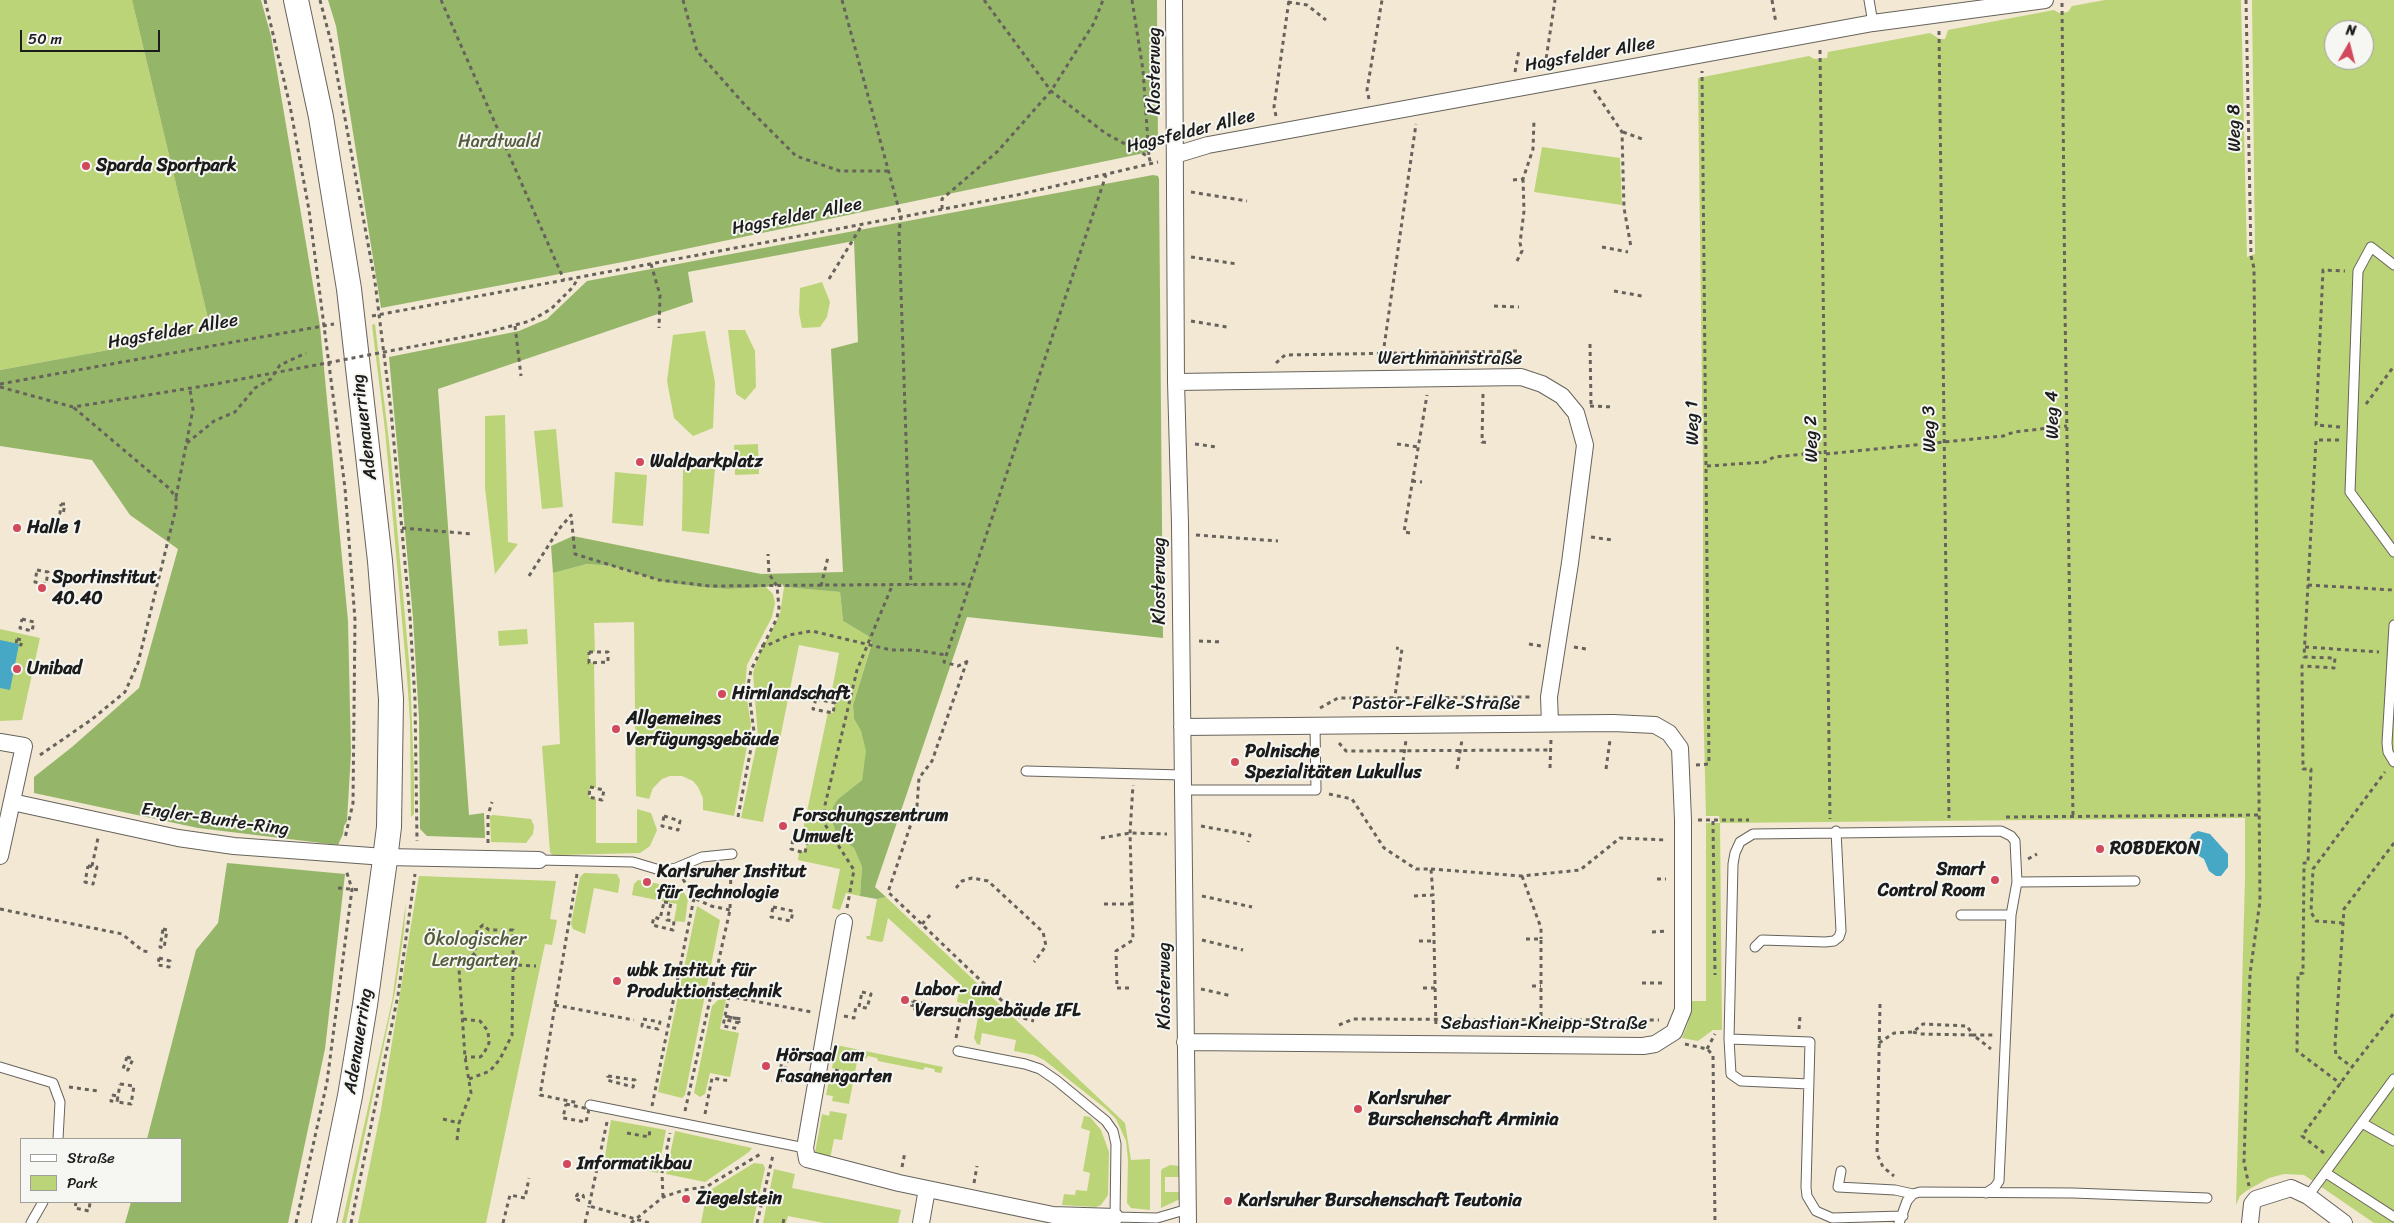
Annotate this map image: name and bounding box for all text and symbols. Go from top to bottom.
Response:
text: N [2344,18,2358,44]
scale bar [22,20,162,52]
north arrow [2324,20,2374,70]
text: 50 m [28,26,62,52]
street label: Klosterweg [1144,27,1166,115]
street label: Hagsfelder Allee [1523,33,1657,77]
street label: Weg 8 [2224,104,2246,152]
street label: Hagsfelder Allee [1124,106,1258,158]
park label: Hardtwald [458,131,540,153]
place label: Sparda Sportpark [96,155,236,177]
marker: Sparda Sportpark [80,160,92,172]
street label: Hagsfelder Allee [730,194,864,240]
street label: Hagsfelder Allee [106,310,240,354]
street label: Werthmannstraße [1378,348,1522,370]
street label: Adenauerring [348,373,382,481]
street label: Weg 4 [2042,391,2064,439]
street label: Weg 1 [1682,401,1704,445]
street label: Weg 3 [1919,405,1941,453]
street label: Weg 2 [1801,415,1823,463]
place label: Waldparkplatz [650,451,763,473]
marker: Waldparkplatz [634,456,646,468]
place label: Halle 1 [27,517,81,539]
marker: Halle 1 [11,522,23,534]
street label: Klosterweg [1149,537,1171,625]
place label: Sportinstitut 40.40 [52,567,157,610]
marker: Sportinstitut 40.40 [36,582,48,594]
place label: Unibad [27,658,82,680]
marker: Unibad [11,663,23,675]
place label: Hirnlandschaft [732,683,850,705]
marker: Hirnlandschaft [716,688,728,700]
street label: Pastor-Felke-Straße [1352,693,1520,715]
place label: Allgemeines Verfügungsgebäude [626,708,779,751]
marker: Allgemeines Verfügungsgebäude [610,723,622,735]
place label: Polnische Spezialitäten Lukullus [1245,741,1422,784]
marker: Polnische Spezialitäten Lukullus [1229,756,1241,768]
street label: Engler-Bunte-Ring [140,799,290,841]
place label: Forschungszentrum Umwelt [793,805,948,848]
marker: Forschungszentrum Umwelt [777,820,789,832]
place label: ROBDEKON [2110,838,2200,860]
marker: ROBDEKON [2094,843,2106,855]
place label: Smart Control Room [1878,859,1985,902]
place label: Karlsruher Institut für Technologie [657,861,807,904]
marker: Smart Control Room [1989,874,2001,886]
marker: Karlsruher Institut für Technologie [641,876,653,888]
park label: Ökologischer Lerngarten [424,929,526,972]
street label: Klosterweg [1154,942,1176,1030]
place label: wbk Institut für Produktionstechnik [627,960,782,1002]
marker: wbk Institut für Produktionstechnik [611,975,623,987]
place label: Labor- und Versuchsgebäude IFL [915,979,1081,1022]
street label: Adenauerring [340,987,378,1095]
marker: Labor- und Versuchsgebäude IFL [899,994,911,1006]
street label: Sebastian-Kneipp-Straße [1441,1013,1647,1035]
place label: Hörsaal am Fasanengarten [776,1045,892,1088]
marker: Hörsaal am Fasanengarten [760,1060,772,1072]
place label: Karlsruher Burschenschaft Arminia [1368,1088,1558,1130]
marker: Karlsruher Burschenschaft Arminia [1352,1103,1364,1115]
legend [20,1138,182,1203]
text: Straße [67,1145,115,1171]
place label: Informatikbau [577,1153,692,1175]
marker: Informatikbau [561,1158,573,1170]
text: Park [67,1170,98,1196]
place label: Ziegelstein [696,1188,782,1210]
place label: Karlsruher Burschenschaft Teutonia [1238,1190,1522,1212]
marker: Ziegelstein [680,1193,692,1205]
marker: Karlsruher Burschenschaft Teutonia [1222,1195,1234,1207]

